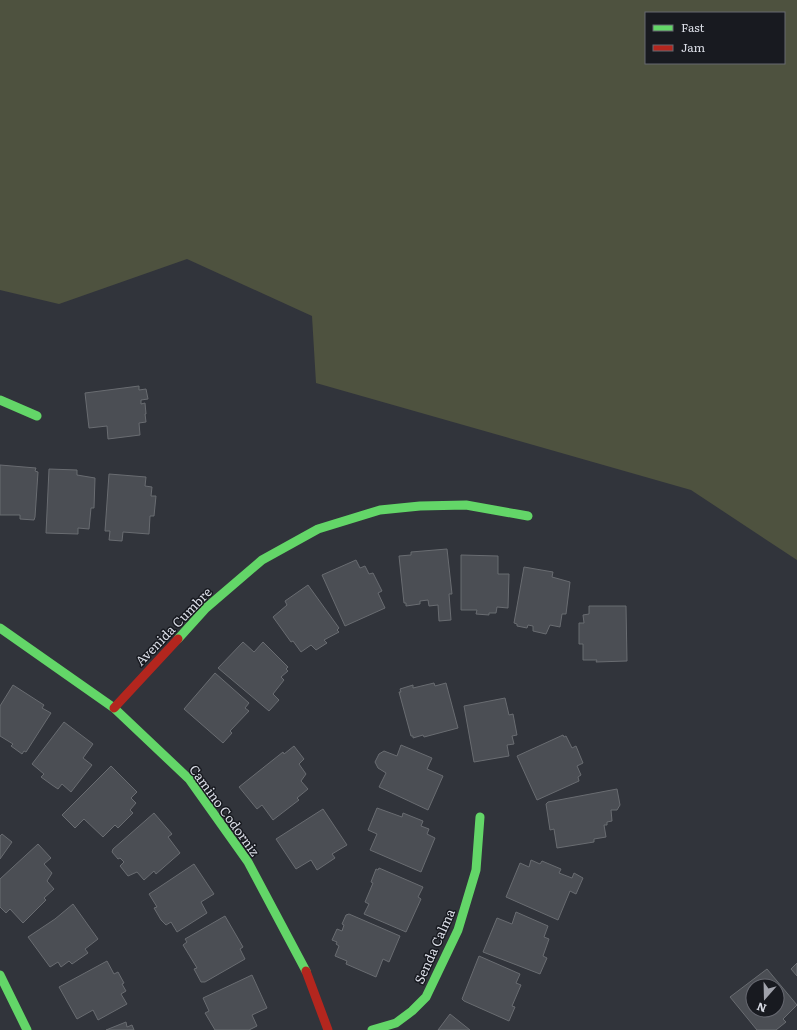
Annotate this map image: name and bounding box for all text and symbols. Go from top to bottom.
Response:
legend [645,12,785,64]
text: Fast [681,18,705,36]
text: Jam [681,38,706,56]
street label: Avenida Cumbre [130,582,216,670]
street label: Camino Codorniz [185,760,265,860]
street label: Senda Calma [409,905,459,987]
north arrow [745,978,785,1018]
text: N [754,999,768,1017]

